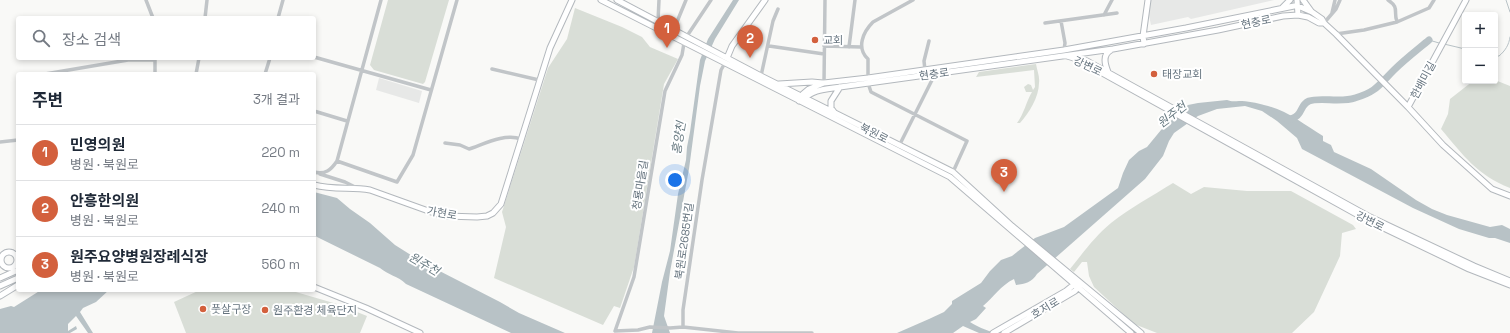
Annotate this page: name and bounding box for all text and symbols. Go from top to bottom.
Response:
street label: 현충로 [1240,12,1272,32]
map controls [1462,12,1498,84]
button: + [1462,12,1498,48]
pin: 1 [654,15,680,48]
search box [16,16,316,60]
pin: 2 [737,25,763,58]
icon: search [30,27,52,49]
text: 장소 검색 [62,30,121,49]
place label: 교회 [823,33,843,47]
marker: 교회 [810,35,820,45]
button: − [1462,48,1498,84]
street label: 강변로 [1071,53,1105,79]
street label: 한배미길 [1407,59,1439,101]
street label: 현충로 [918,65,950,83]
place label: 태장교회 [1162,67,1202,81]
marker: 태장교회 [1149,69,1159,79]
text: 주변 [32,89,63,111]
text: 3개 결과 [253,91,300,108]
water label: 원주천 [1154,97,1192,132]
water label: 흥양천 [669,118,690,156]
street label: 북원로 [857,120,891,146]
text: 민영의원 [70,135,125,154]
text: 1 [42,144,48,161]
text: 220 m [261,144,300,161]
text: 병원 · 북원로 [70,156,139,173]
street label: 청룡마을길 [629,159,651,211]
pin: 3 [991,159,1017,192]
your location [665,170,685,190]
text: 안흥한의원 [70,191,139,210]
text: 2 [41,200,49,217]
text: 240 m [262,200,300,217]
street label: 북원로2685번길 [672,202,696,280]
street label: 가현로 [426,203,458,223]
street label: 강변로 [1353,208,1387,234]
text: 병원 · 북원로 [70,212,139,229]
text: 원주요양병원장례식장 [70,247,208,266]
water label: 원주천 [406,249,444,280]
text: 3 [41,256,49,273]
text: 560 m [261,256,300,273]
text: 병원 · 북원로 [70,268,139,285]
street label: 호저로 [1028,294,1062,322]
place label: 풋살구장 [211,302,251,316]
place label: 원주환경 체육단지 [273,303,357,317]
marker: 풋살구장 [198,304,208,314]
marker: 원주환경 체육단지 [260,305,270,315]

